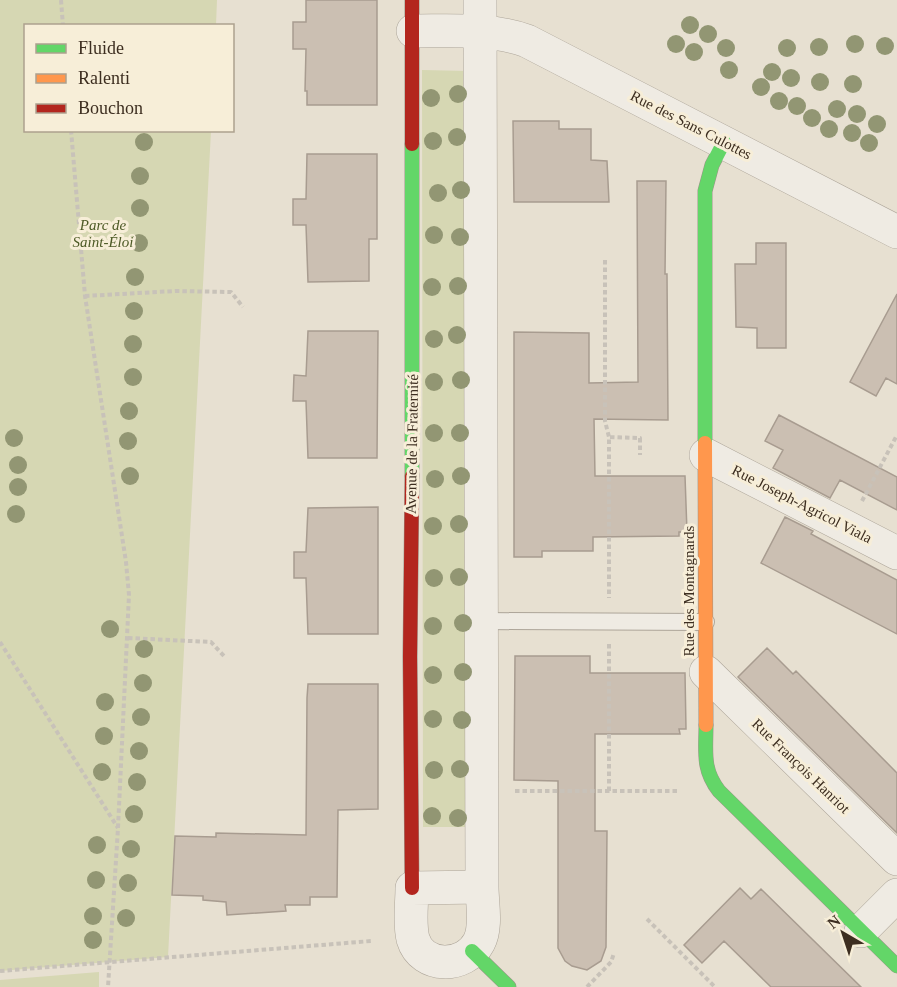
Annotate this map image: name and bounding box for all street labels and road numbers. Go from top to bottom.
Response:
street label: Rue des Sans Culottes [628,88,754,163]
street label: Avenue de la Fraternité [403,373,421,514]
street label: Rue Joseph-Agricol Viala [729,462,875,546]
street label: Rue des Montagnards [681,525,697,656]
street label: Rue François Hanriot [749,715,854,817]

